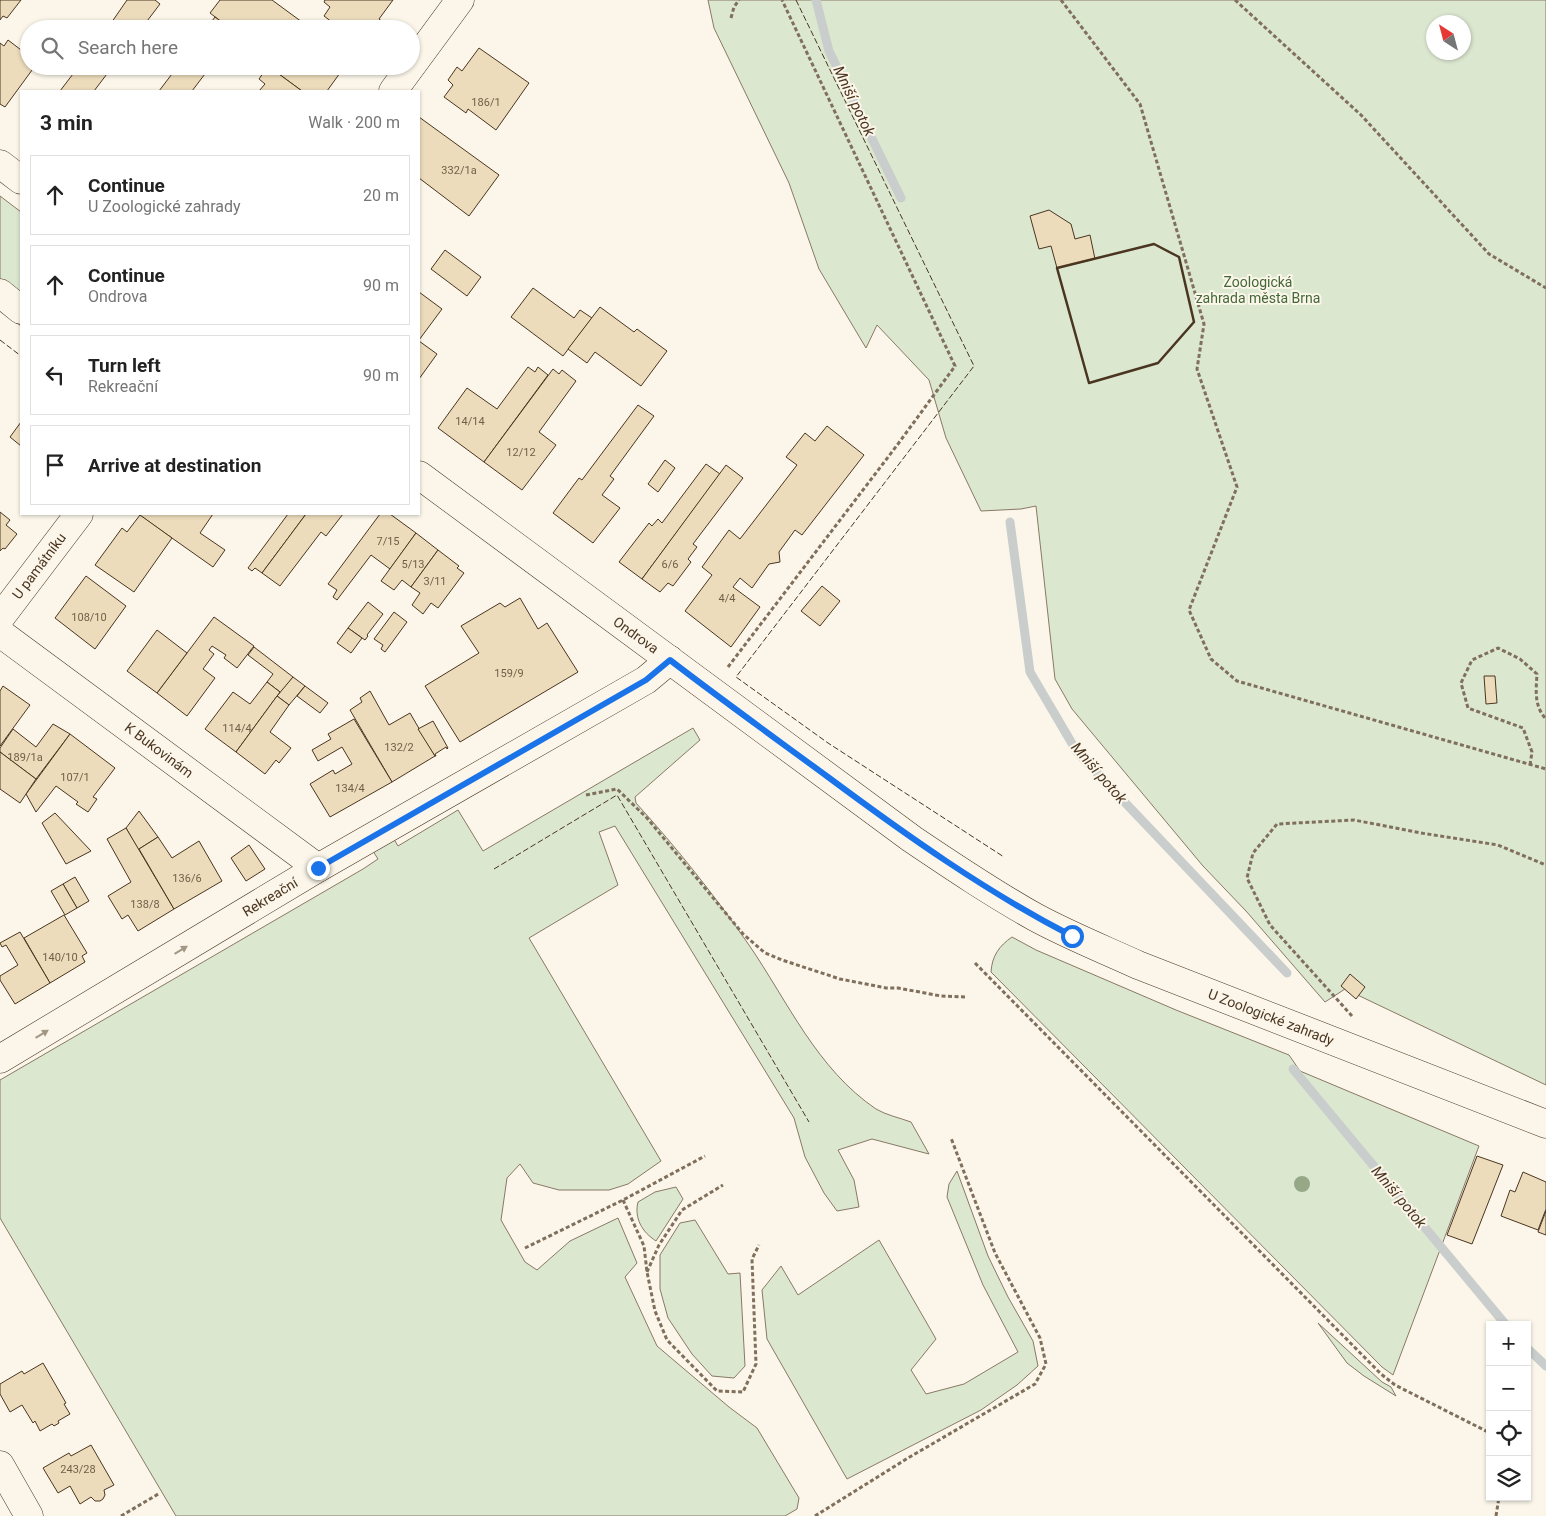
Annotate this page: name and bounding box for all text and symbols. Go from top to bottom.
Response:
north arrow [1426,15,1471,60]
search box [20,20,420,75]
icon: search [38,34,66,62]
text: Search here [78,36,178,59]
water label: Mniší potok [829,63,879,140]
house number: 186/1 [471,96,501,109]
text: 3 min [40,111,93,135]
text: Walk · 200 m [308,113,400,132]
house number: 332/1a [441,164,477,177]
text: Continue [88,174,165,197]
icon: ahead [41,181,69,209]
text: 20 m [363,186,399,205]
text: U Zoologické zahrady [88,197,241,216]
text: Continue [88,264,165,287]
icon: ahead [41,271,69,299]
park label: Zoologická zahrada města Brna [1196,274,1320,306]
text: 90 m [363,276,399,295]
text: Ondrova [88,287,147,306]
text: Turn left [88,354,161,377]
icon: left [41,361,69,389]
text: 90 m [363,366,399,385]
text: Rekreační [88,377,158,396]
house number: 14/14 [455,415,485,428]
house number: 12/12 [506,446,536,459]
icon: arrive [41,451,69,479]
text: Arrive at destination [88,454,261,477]
street label: U památníku [9,530,69,602]
house number: 7/15 [376,535,400,548]
house number: 5/13 [401,558,425,571]
house number: 6/6 [662,558,678,571]
house number: 3/11 [423,575,447,588]
house number: 4/4 [719,592,735,605]
house number: 108/10 [71,611,107,624]
street label: Ondrova [610,613,662,657]
house number: 159/9 [494,667,524,680]
street label: K Bukovinám [122,719,196,781]
house number: 114/4 [222,722,252,735]
water label: Mniší potok [1067,738,1131,808]
house number: 132/2 [384,741,414,754]
house number: 189/1a [7,751,43,764]
house number: 107/1 [60,771,90,784]
house number: 134/4 [335,782,365,795]
route end [307,857,330,880]
house number: 136/6 [172,872,202,885]
street label: Rekreační [240,874,301,920]
house number: 138/8 [130,898,160,911]
route start [1061,925,1084,948]
one-way arrow [175,946,188,955]
house number: 140/10 [42,951,78,964]
street label: U Zoologické zahrady [1206,986,1337,1049]
one-way arrow [35,1029,48,1038]
water label: Mniší potok [1368,1162,1431,1232]
map controls [1486,1321,1531,1501]
button: + [1486,1321,1531,1366]
button: − [1486,1366,1531,1411]
button: locate [1486,1411,1531,1456]
button: layers [1486,1456,1531,1501]
house number: 243/28 [60,1463,96,1476]

